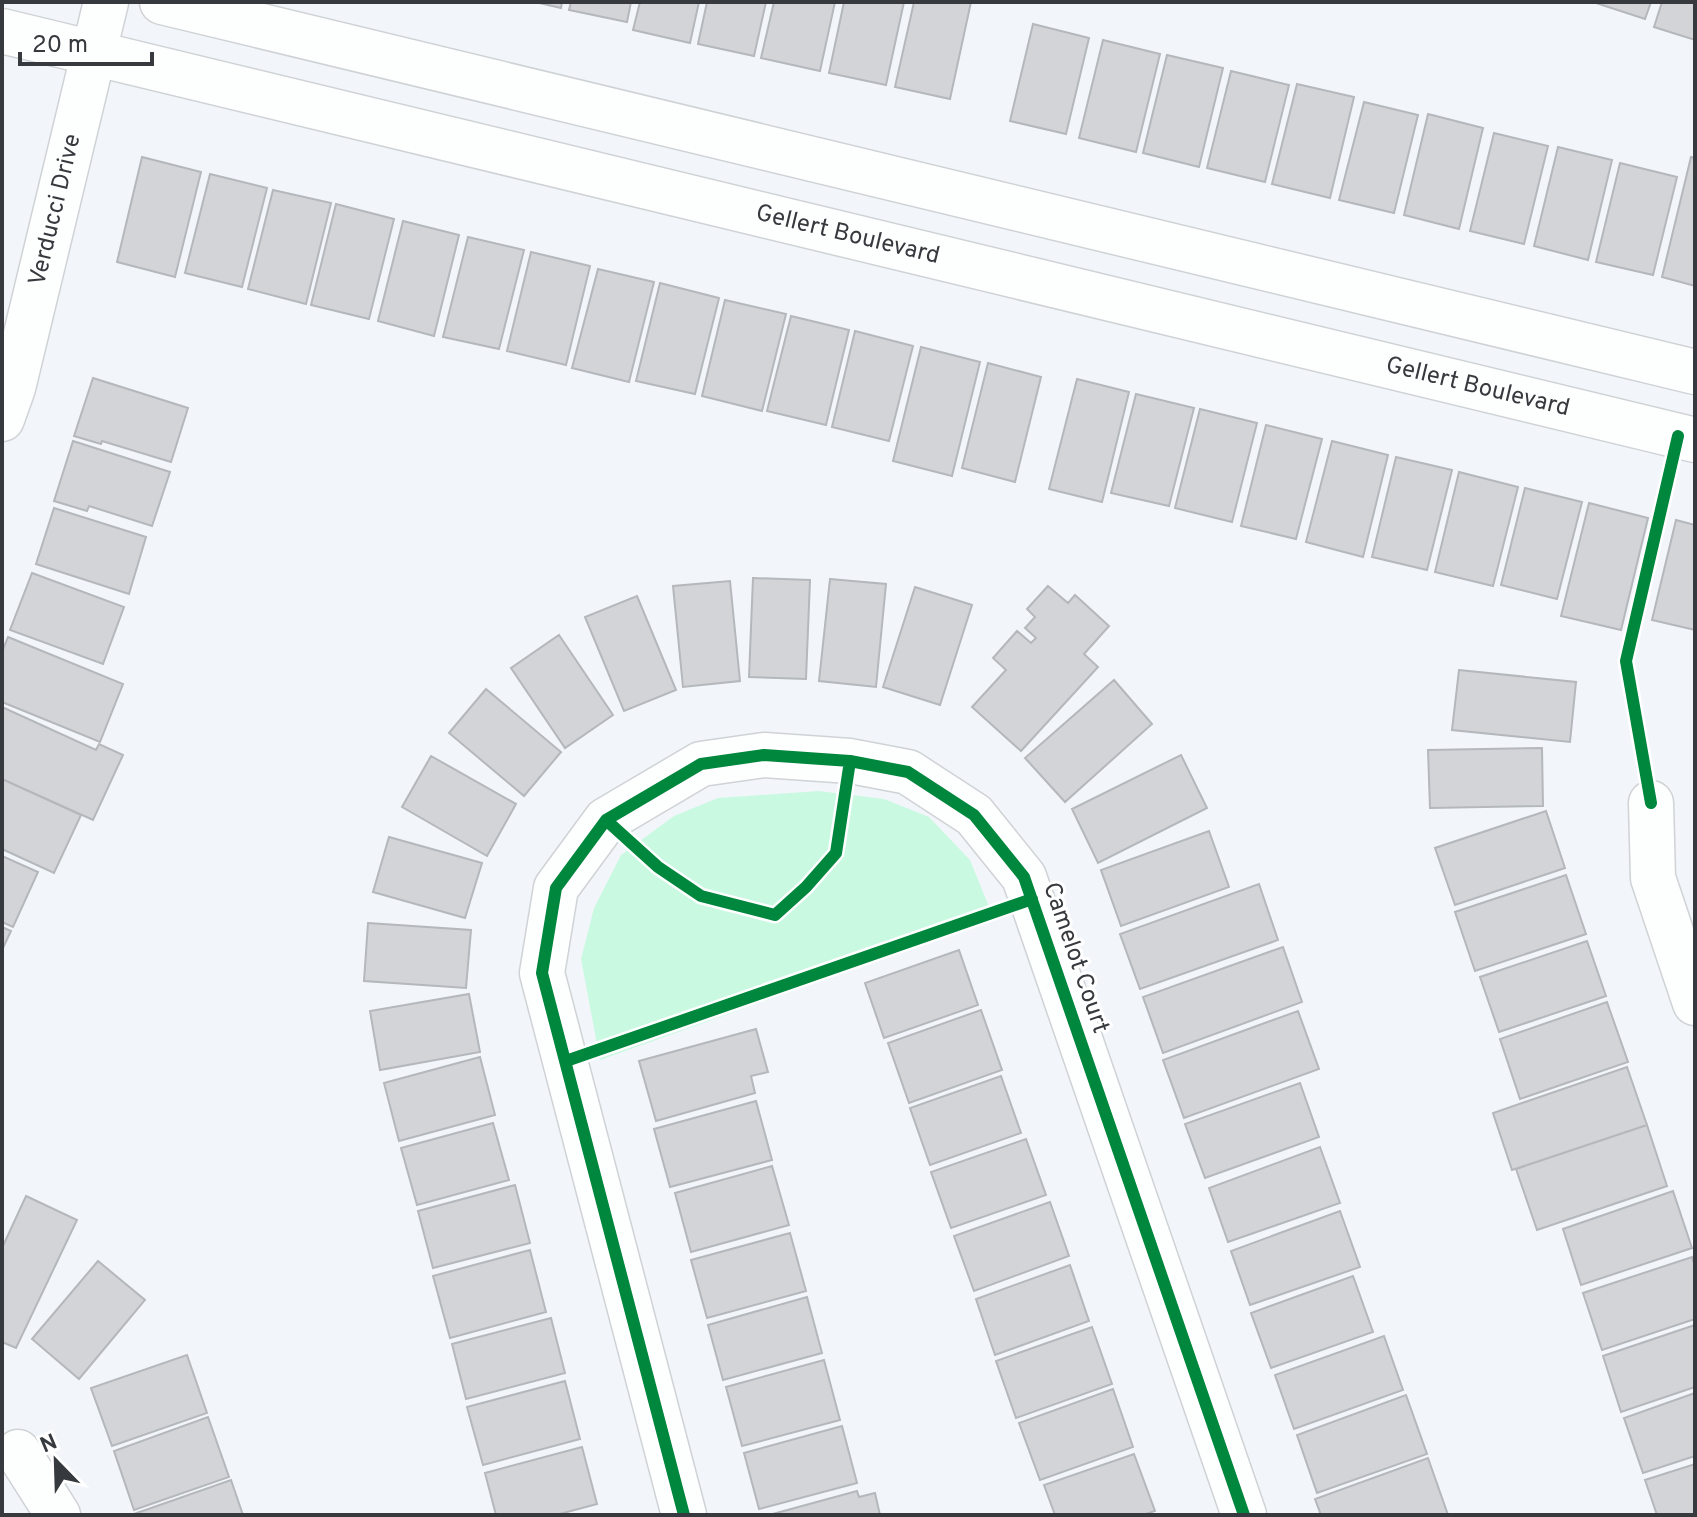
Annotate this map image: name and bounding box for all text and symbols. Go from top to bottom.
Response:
scale bar [20,16,152,66]
text: 20 m [32,31,88,61]
street label: Verducci Drive [23,131,89,289]
street label: Gellert Boulevard [753,199,943,272]
street label: Gellert Boulevard [1383,351,1573,424]
street label: Camelot Court [1035,879,1115,1037]
north arrow [16,1421,96,1501]
text: N [37,1429,62,1460]

